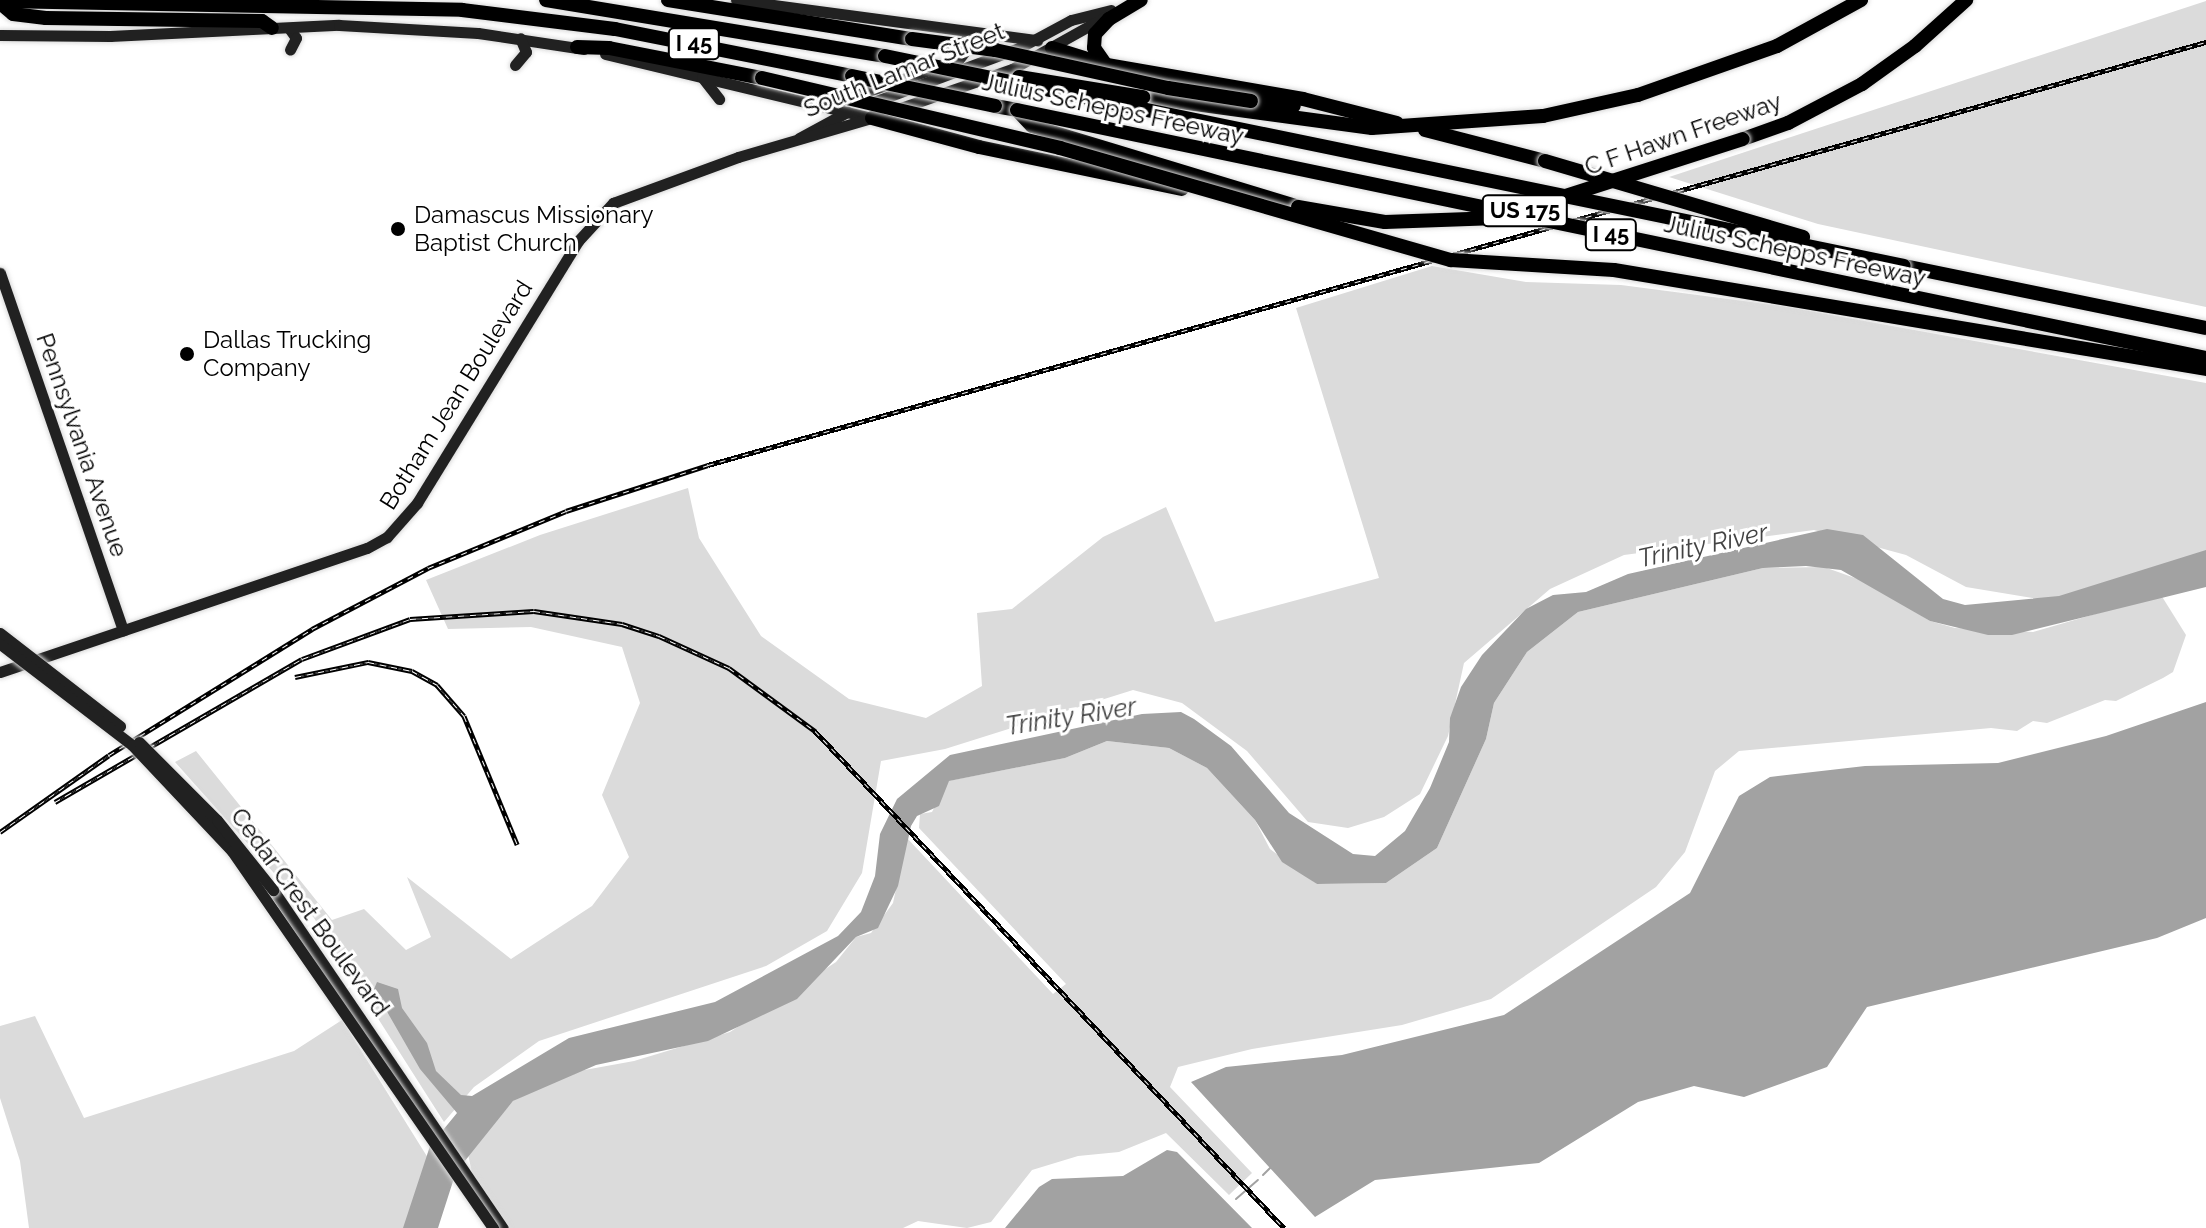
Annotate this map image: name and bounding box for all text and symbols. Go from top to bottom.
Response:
street label: South Lamar Street [799,16,1009,124]
road number: I 45 [666,26,722,62]
street label: Julius Schepps Freeway [980,67,1246,151]
street label: C F Hawn Freeway [1581,87,1785,181]
road number: US 175 [1481,193,1569,229]
place label: Damascus Missionary Baptist Church [414,201,654,257]
street label: Julius Schepps Freeway [1662,209,1928,293]
road number: I 45 [1583,217,1639,253]
marker: Damascus Missionary Baptist Church [389,220,407,238]
street label: Botham Jean Boulevard [373,275,539,515]
place label: Dallas Trucking Company [203,326,372,382]
street label: Pennsylvania Avenue [30,329,134,561]
marker: Dallas Trucking Company [178,345,196,363]
water label: Trinity River [1635,517,1771,575]
water label: Trinity River [1003,691,1139,743]
street label: Cedar Crest Boulevard [225,802,395,1022]

